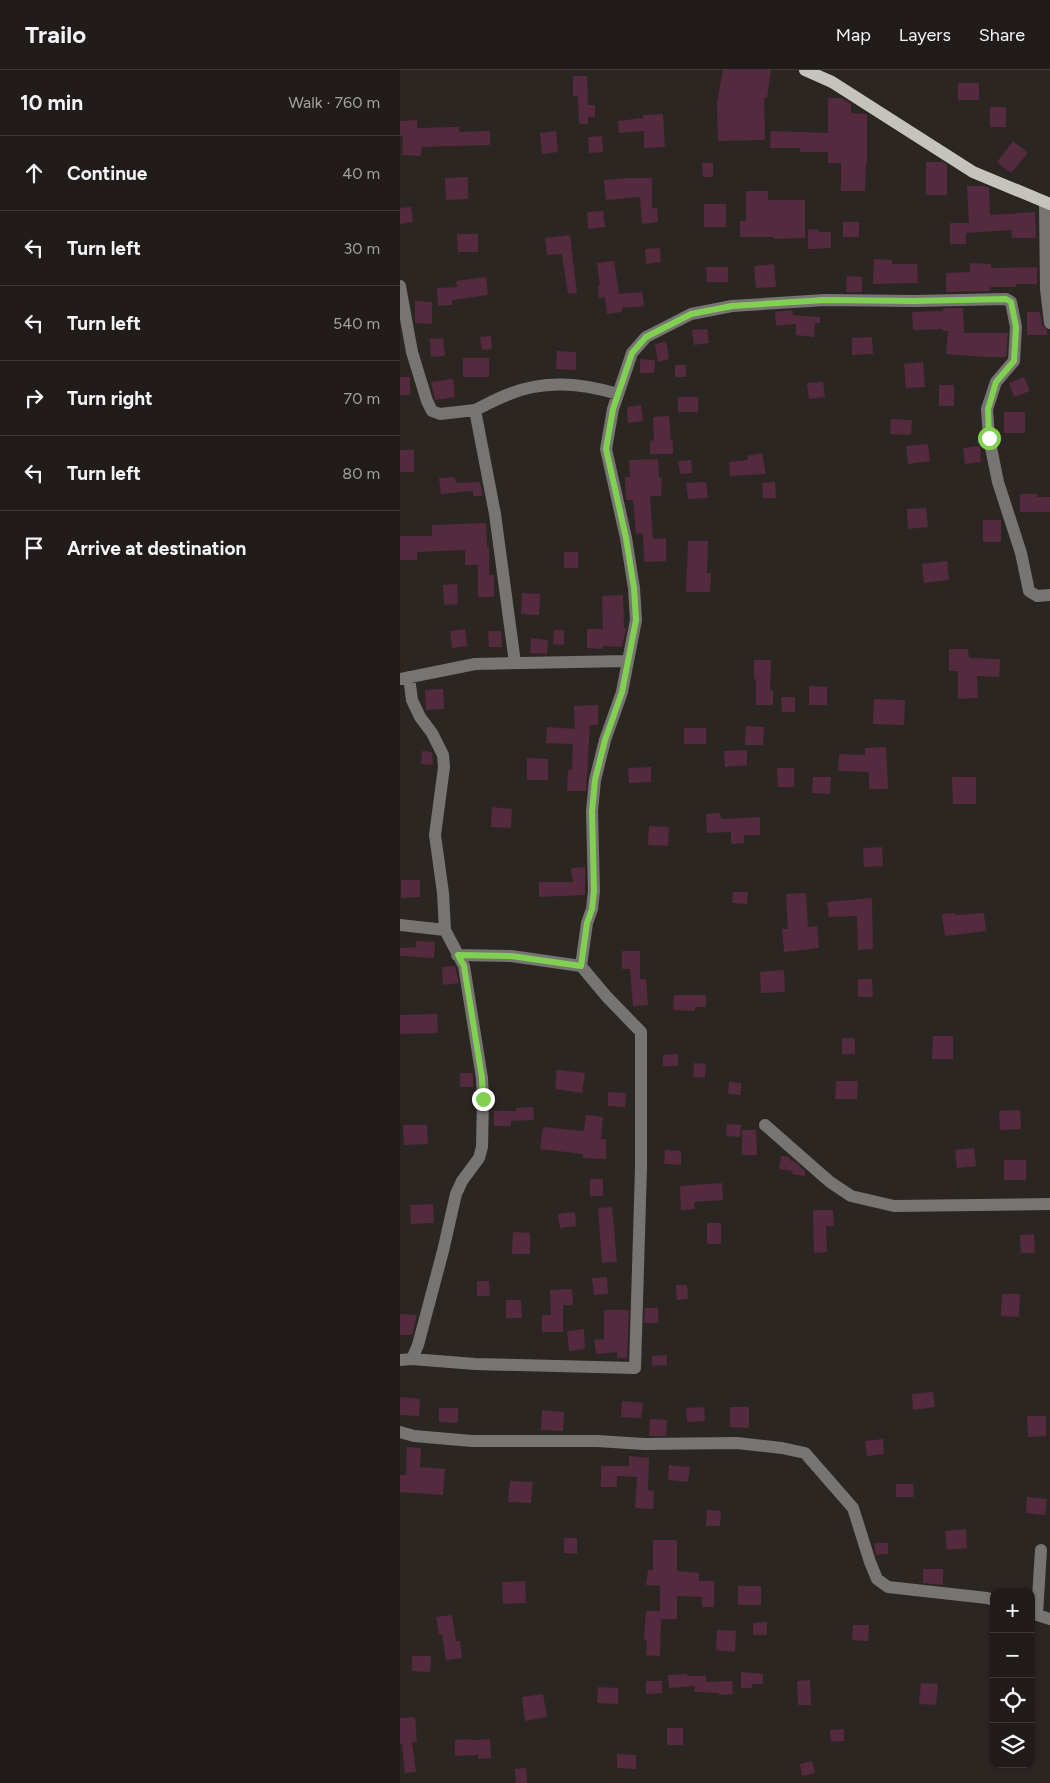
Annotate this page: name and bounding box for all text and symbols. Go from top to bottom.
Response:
text: Trailo [25,20,86,49]
text: Map [836,24,871,46]
text: Layers [899,24,951,46]
text: Share [979,24,1025,46]
text: 10 min [20,90,83,115]
text: Walk · 760 m [288,93,380,112]
icon: ahead [20,159,48,187]
text: Continue [67,162,147,185]
text: 40 m [342,164,380,183]
icon: left [20,234,48,262]
text: Turn left [67,237,141,260]
text: 30 m [343,239,380,258]
icon: left [20,309,48,337]
text: Turn left [67,312,141,335]
text: 540 m [333,314,380,333]
icon: right [20,384,48,412]
text: Turn right [67,387,153,410]
text: 70 m [344,389,380,408]
route start [978,427,1001,450]
icon: left [20,459,48,487]
text: Turn left [67,462,141,485]
text: 80 m [342,464,380,483]
icon: arrive [20,534,48,562]
text: Arrive at destination [67,537,246,560]
route end [472,1088,495,1111]
map controls [990,1588,1035,1768]
button: + [990,1588,1035,1633]
button: − [990,1633,1035,1678]
button: locate [990,1678,1035,1723]
button: layers [990,1723,1035,1768]

